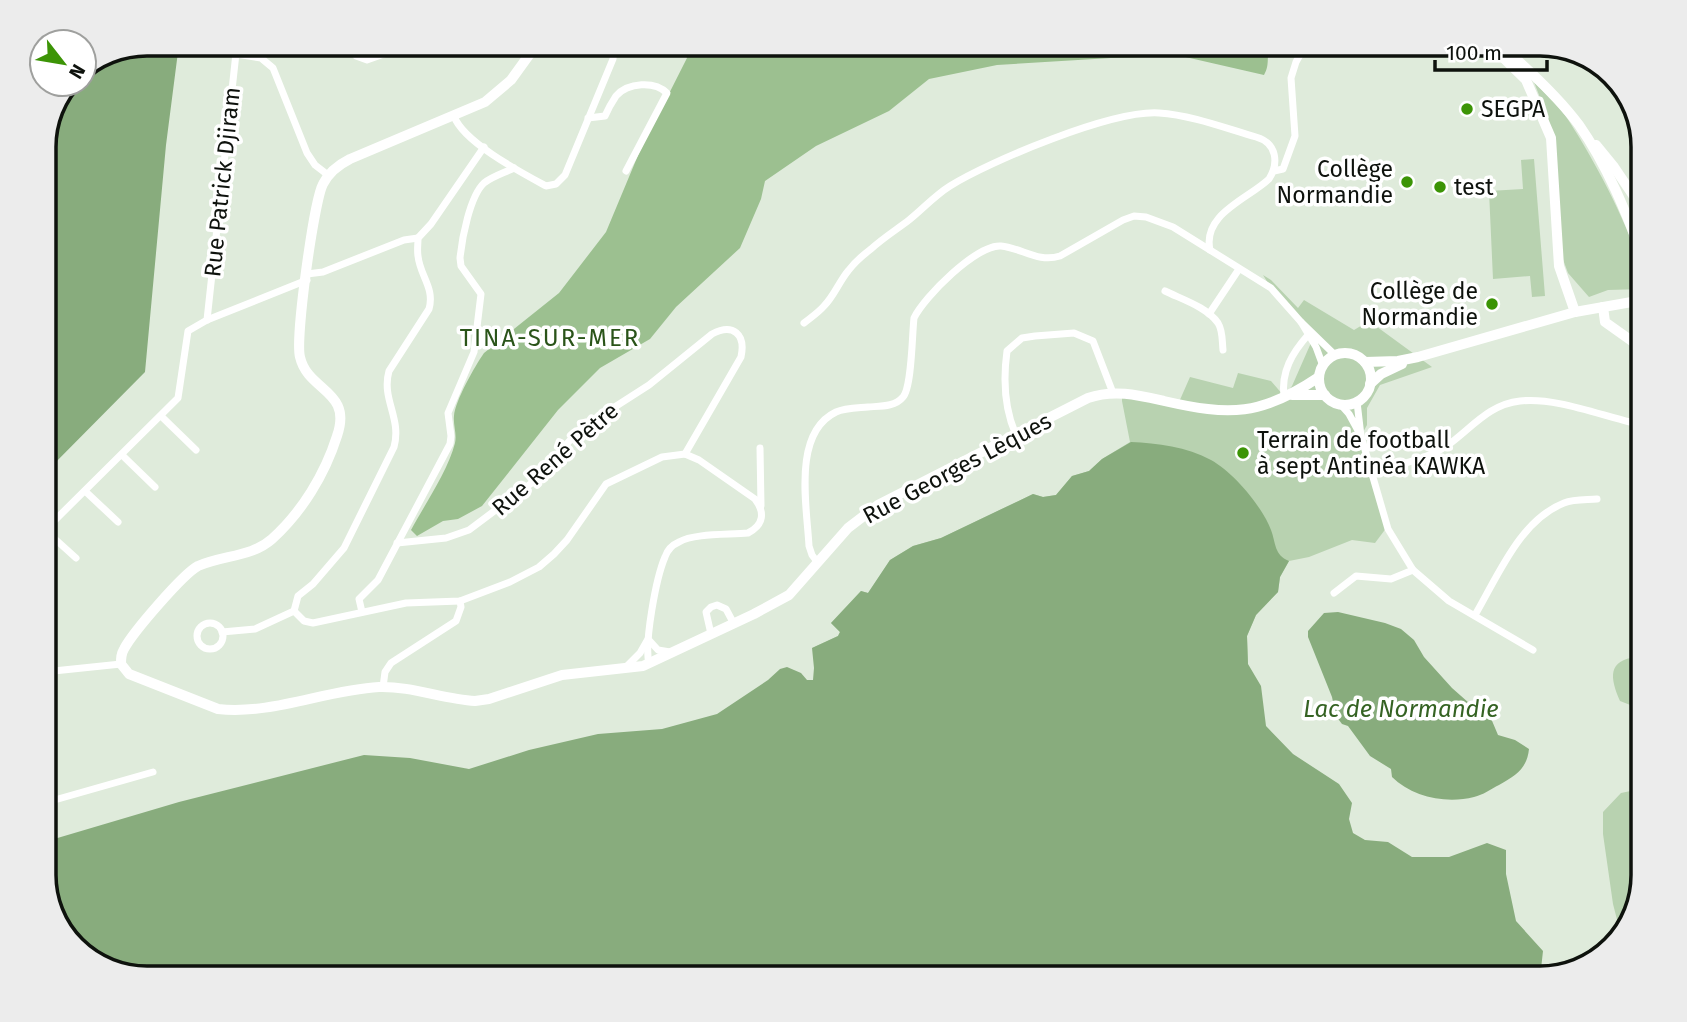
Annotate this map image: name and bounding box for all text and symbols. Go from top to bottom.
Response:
north arrow [28,28,98,98]
scale bar [1435,28,1547,72]
text: 100 m [1446,40,1502,66]
text: N [64,60,90,83]
street label: Rue Patrick Djiram [198,86,246,278]
place label: SEGPA [1481,95,1546,123]
marker: SEGPA [1459,101,1475,117]
place label: Collège Normandie [1277,155,1393,209]
place label: test [1454,173,1494,201]
marker: Collège Normandie [1399,174,1415,190]
marker: test [1432,179,1448,195]
place label: Collège de Normandie [1362,277,1478,331]
marker: Collège de Normandie [1484,296,1500,312]
district label: TINA-SUR-MER [460,324,640,352]
street label: Rue René Pètre [486,396,624,522]
street label: Rue Georges Lèques [858,406,1056,530]
place label: Terrain de football à sept Antinéa KAWKA [1257,426,1486,480]
marker: Terrain de football à sept Antinéa KAWKA [1235,445,1251,461]
water label: Lac de Normandie [1303,695,1499,723]

